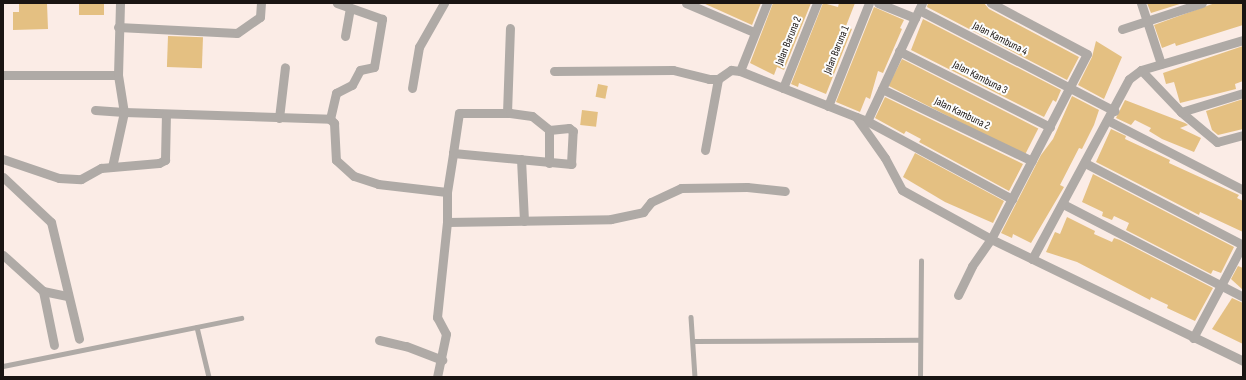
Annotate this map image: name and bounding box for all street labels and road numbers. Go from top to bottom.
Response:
street label: Jalan Baruna 2 [773,15,805,67]
street label: Jalan Kambuna 4 [970,20,1030,58]
street label: Jalan Baruna 1 [821,24,853,76]
street label: Jalan Kambuna 3 [950,59,1010,97]
street label: Jalan Kambuna 2 [932,95,992,133]

